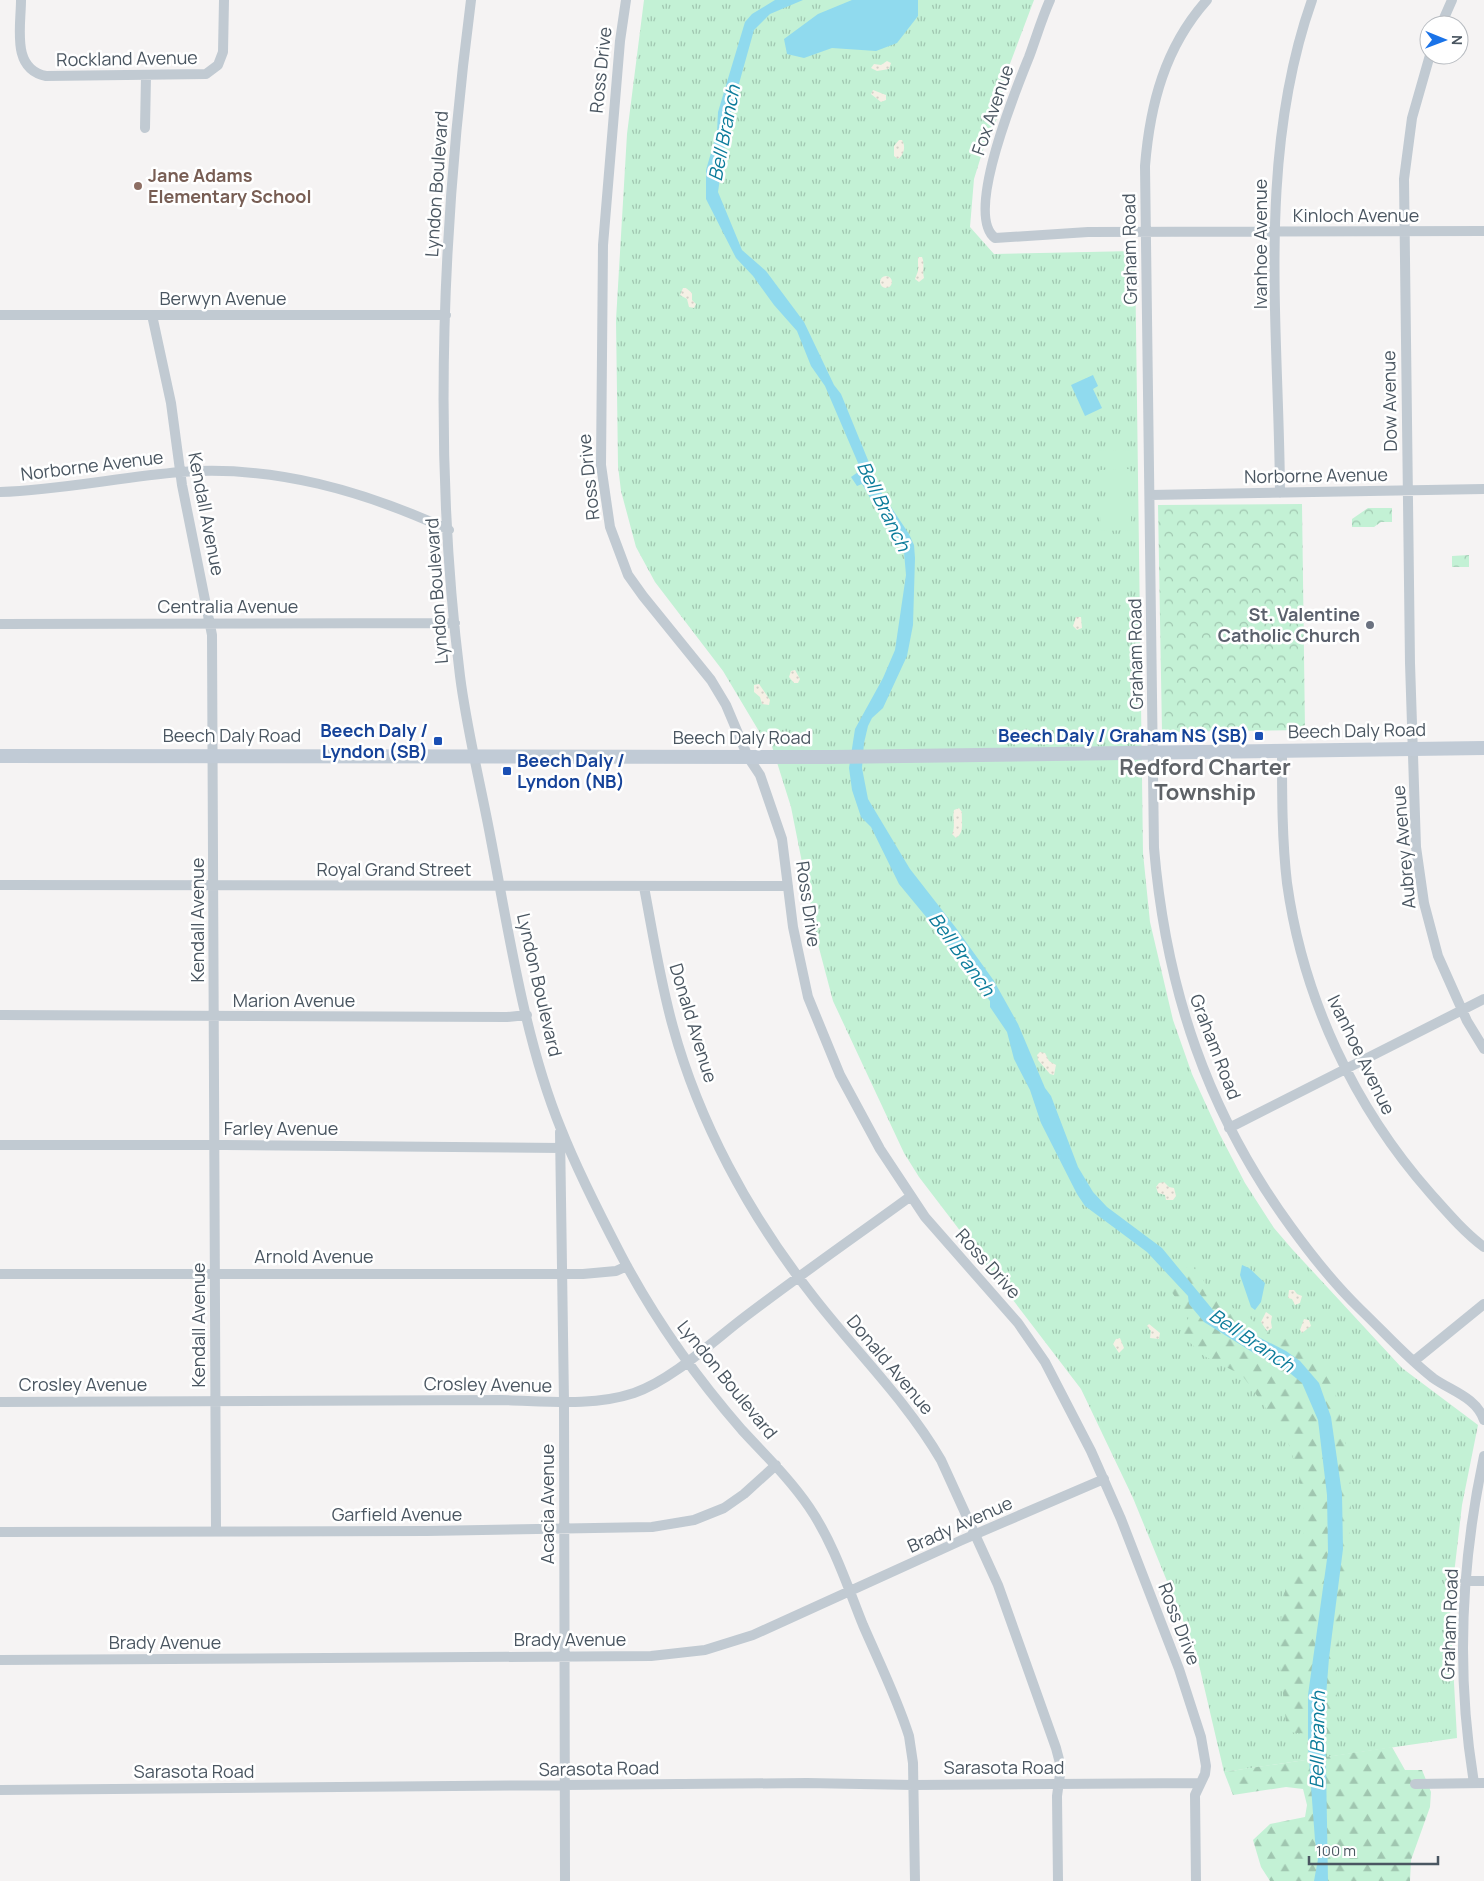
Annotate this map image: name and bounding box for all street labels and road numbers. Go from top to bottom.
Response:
street label: Ross Drive [584,26,616,114]
street label: Rockland Avenue [56,45,198,71]
street label: Fox Avenue [965,61,1019,158]
street label: Lyndon Boulevard [419,110,453,258]
street label: Ivanhoe Avenue [1248,179,1272,309]
street label: Graham Road [1116,193,1142,305]
street label: Kinloch Avenue [1293,203,1419,227]
street label: Berwyn Avenue [159,286,287,310]
street label: Dow Avenue [1376,350,1402,452]
street label: Ross Drive [572,433,604,521]
street label: Norborne Avenue [19,444,165,486]
street label: Kendall Avenue [183,450,231,578]
street label: Norborne Avenue [1244,462,1388,488]
street label: Lyndon Boulevard [419,517,453,665]
street label: Centralia Avenue [158,594,298,618]
street label: Graham Road [1122,598,1148,710]
street label: Beech Daly Road [1288,717,1426,743]
street label: Beech Daly Road [163,723,301,747]
street label: Beech Daly Road [673,725,811,749]
street label: Aubrey Avenue [1386,784,1420,910]
street label: Kendall Avenue [185,857,209,983]
street label: Royal Grand Street [316,857,472,881]
street label: Ross Drive [791,859,827,948]
street label: Lyndon Boulevard [512,911,568,1059]
street label: Donald Avenue [664,960,723,1085]
street label: Marion Avenue [233,988,355,1012]
street label: Graham Road [1185,991,1247,1103]
street label: Ivanhoe Avenue [1322,991,1401,1119]
street label: Farley Avenue [224,1116,338,1140]
street label: Ross Drive [951,1223,1027,1304]
street label: Arnold Avenue [254,1244,374,1268]
street label: Kendall Avenue [186,1262,210,1388]
street label: Donald Avenue [842,1309,940,1419]
street label: Lyndon Boulevard [672,1315,783,1444]
street label: Crosley Avenue [424,1371,552,1397]
street label: Crosley Avenue [19,1372,147,1396]
street label: Acacia Avenue [535,1444,559,1564]
street label: Brady Avenue [903,1490,1016,1558]
street label: Garfield Avenue [332,1502,462,1526]
street label: Graham Road [1435,1568,1463,1680]
street label: Ross Drive [1153,1579,1207,1668]
street label: Brady Avenue [514,1627,626,1651]
street label: Brady Avenue [109,1630,221,1654]
street label: Sarasota Road [538,1755,660,1781]
street label: Sarasota Road [944,1755,1064,1779]
street label: Sarasota Road [134,1759,254,1783]

